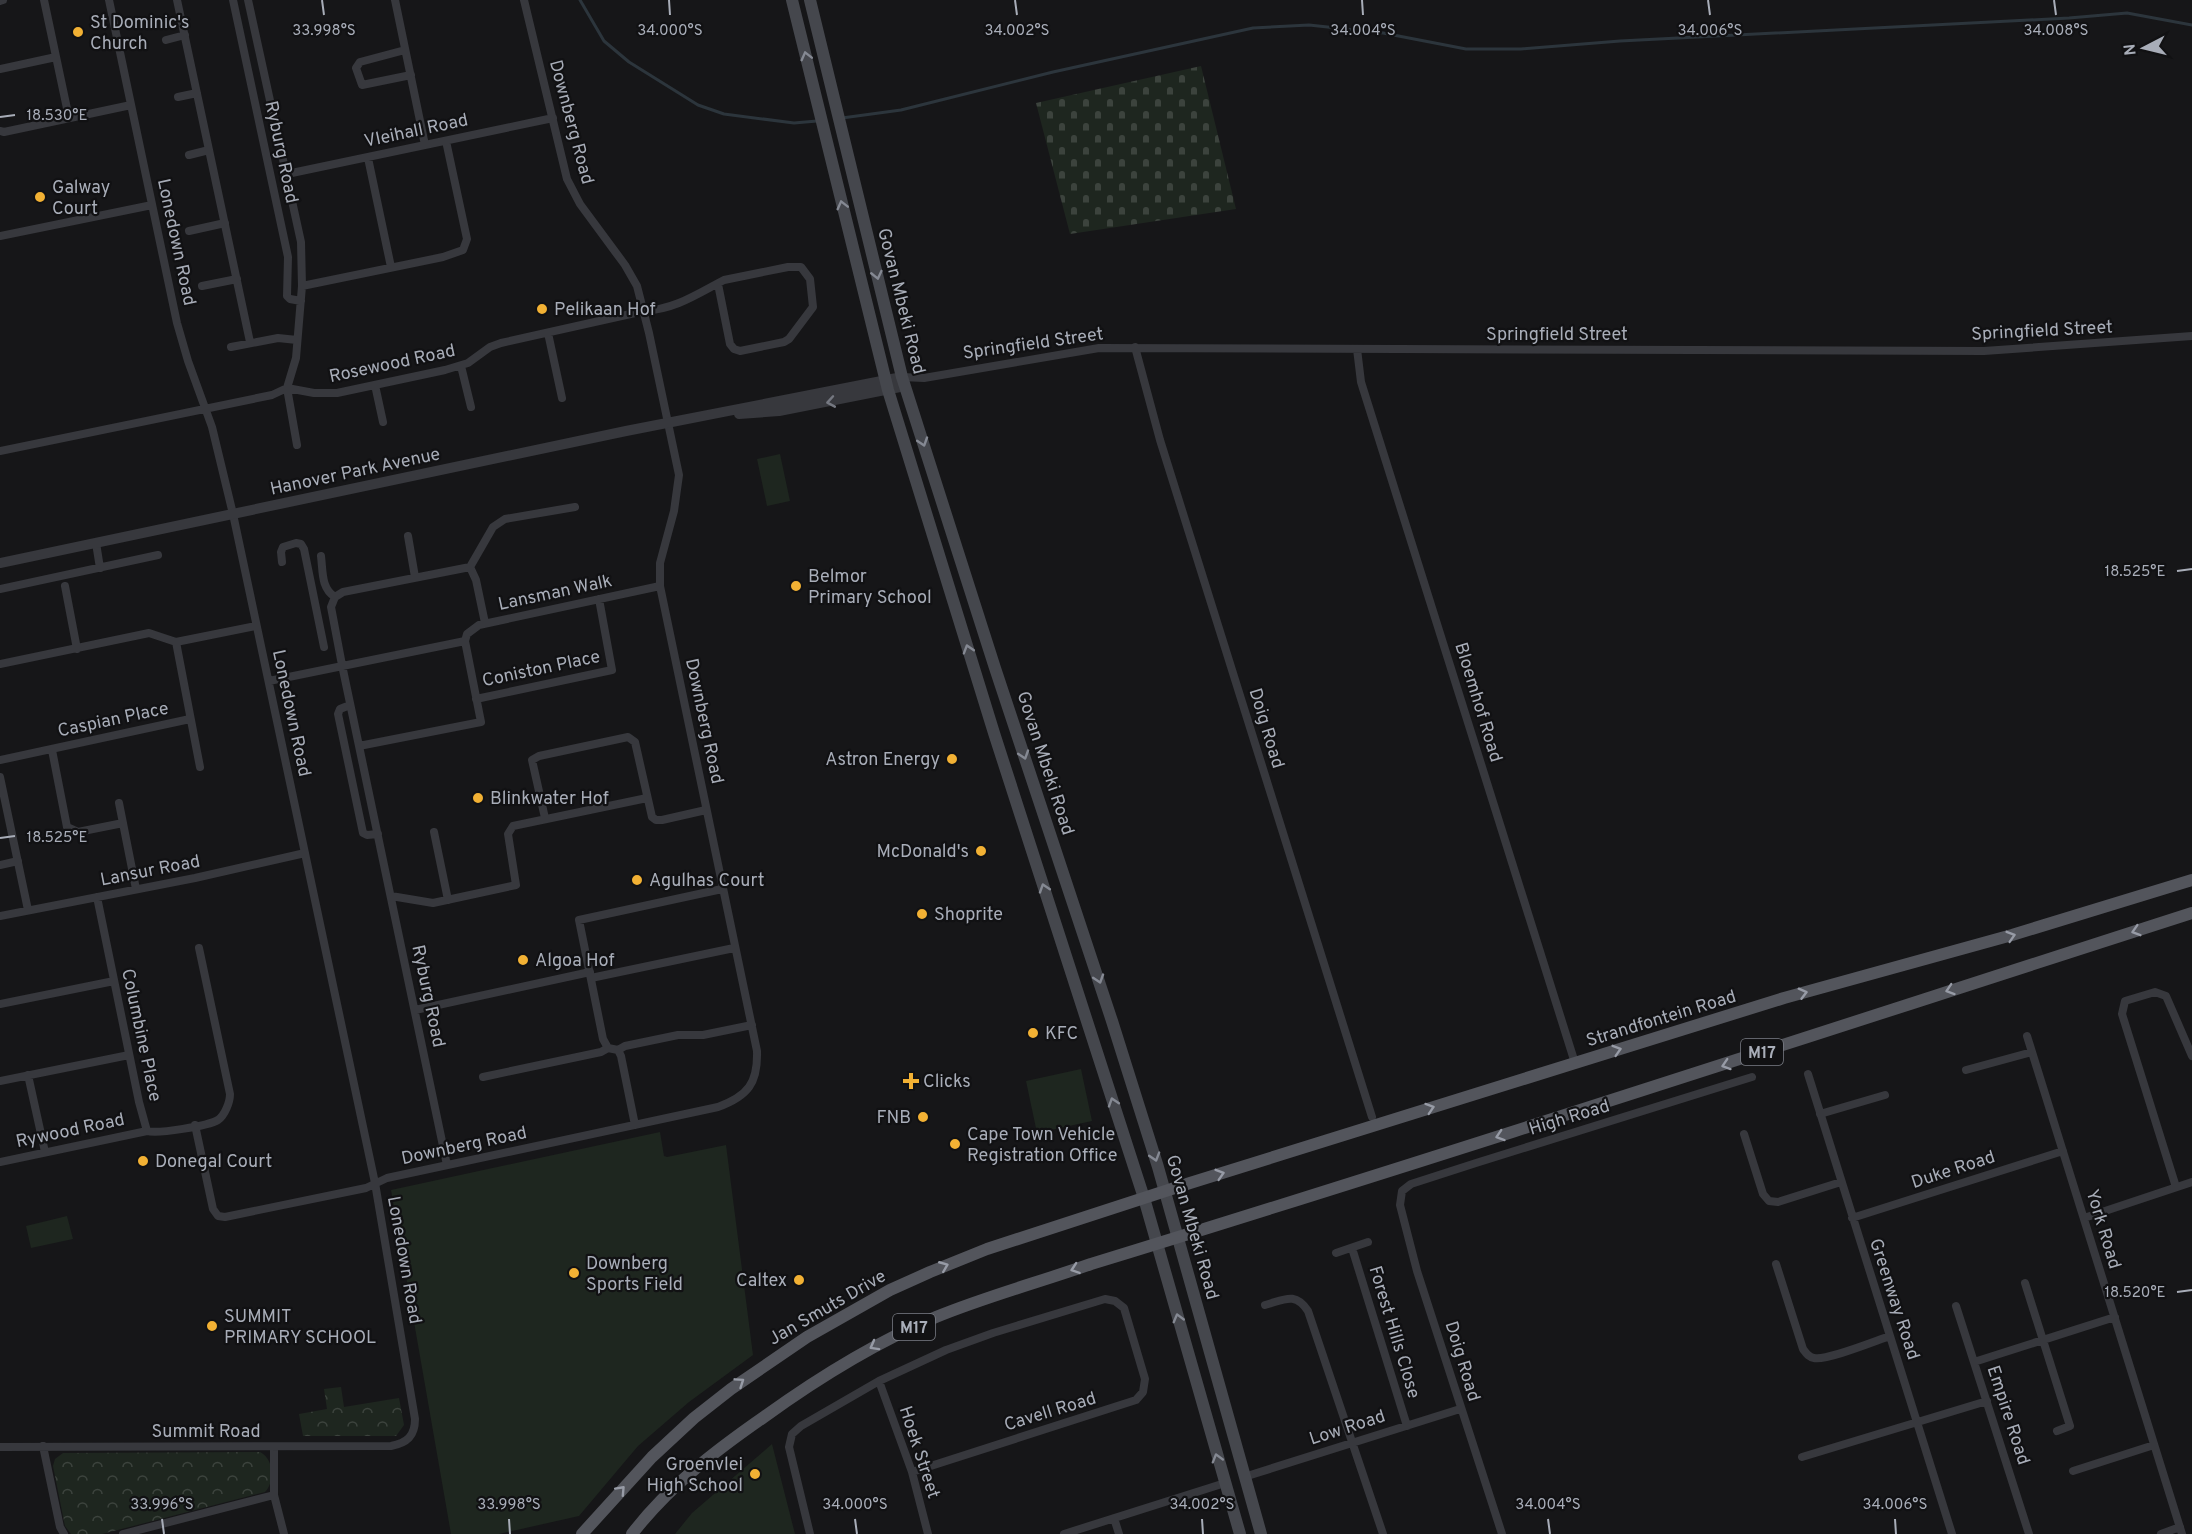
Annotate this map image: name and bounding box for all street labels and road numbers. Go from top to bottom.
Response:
street label: Downberg Road [543,58,598,187]
street label: Ryburg Road [258,99,303,206]
street label: Vleihall Road [362,109,470,154]
street label: Lonedown Road [151,177,200,308]
street label: Govan Mbeki Road [871,226,930,377]
street label: Springfield Street [1971,316,2113,347]
street label: Springfield Street [961,323,1105,366]
street label: Springfield Street [1486,324,1628,347]
street label: Rosewood Road [327,340,458,389]
street label: Hanover Park Avenue [268,443,442,502]
street label: Lansman Walk [496,570,614,617]
street label: Bloemhof Road [1448,640,1507,765]
street label: Coniston Place [480,646,603,693]
street label: Lonedown Road [266,648,315,779]
street label: Downberg Road [679,656,728,786]
street label: Doig Road [1242,686,1289,771]
street label: Govan Mbeki Road [1010,689,1079,838]
street label: Caspian Place [56,697,171,743]
street label: Lansur Road [98,851,202,892]
street label: Ryburg Road [405,943,450,1050]
street label: Columbine Place [115,967,166,1104]
street label: Strandfontein Road [1584,986,1739,1053]
road number: M17 [1741,1039,1783,1065]
street label: High Road [1526,1095,1613,1142]
street label: Rywood Road [14,1109,127,1154]
street label: Downberg Road [399,1122,529,1171]
street label: Duke Road [1909,1146,1998,1195]
street label: Govan Mbeki Road [1160,1152,1223,1303]
street label: York Road [2080,1187,2126,1272]
street label: Lonedown Road [381,1195,426,1326]
street label: Greenway Road [1863,1236,1924,1363]
street label: Forest Hills Close [1362,1263,1425,1402]
street label: Jan Smuts Drive [765,1265,891,1351]
road number: M17 [893,1314,935,1340]
street label: Doig Road [1438,1319,1485,1404]
street label: Empire Road [1981,1363,2034,1468]
street label: Cavell Road [1002,1388,1099,1437]
street label: Hoek Street [893,1403,944,1502]
street label: Low Road [1306,1405,1388,1452]
street label: Summit Road [151,1421,261,1444]

